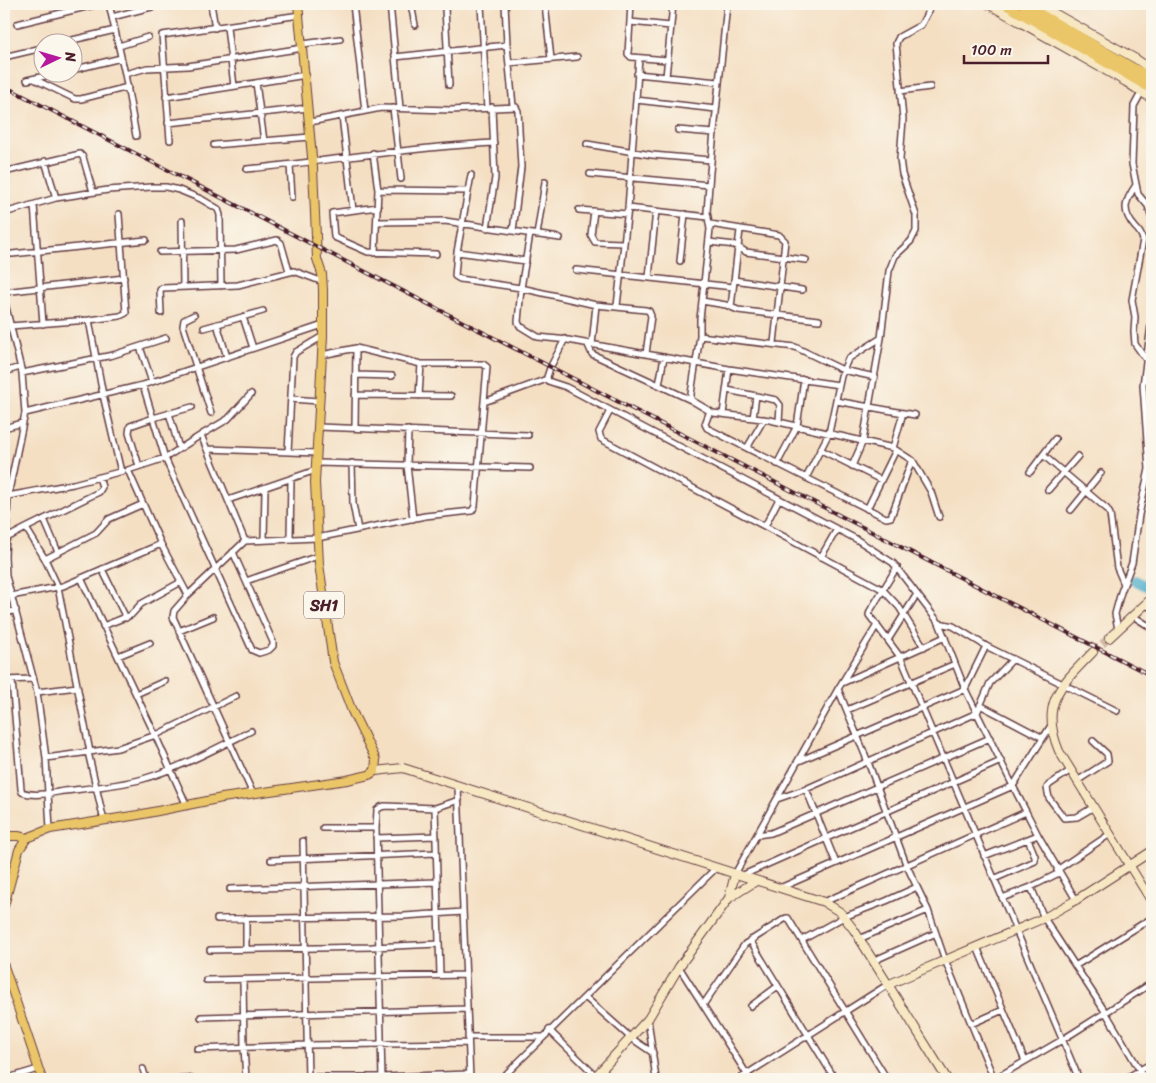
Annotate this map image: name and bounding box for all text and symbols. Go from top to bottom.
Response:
north arrow [32,32,82,82]
scale bar [964,32,1047,64]
text: 100 m [971,37,1012,63]
text: N [57,50,83,63]
road number: SH1 [304,592,344,618]

